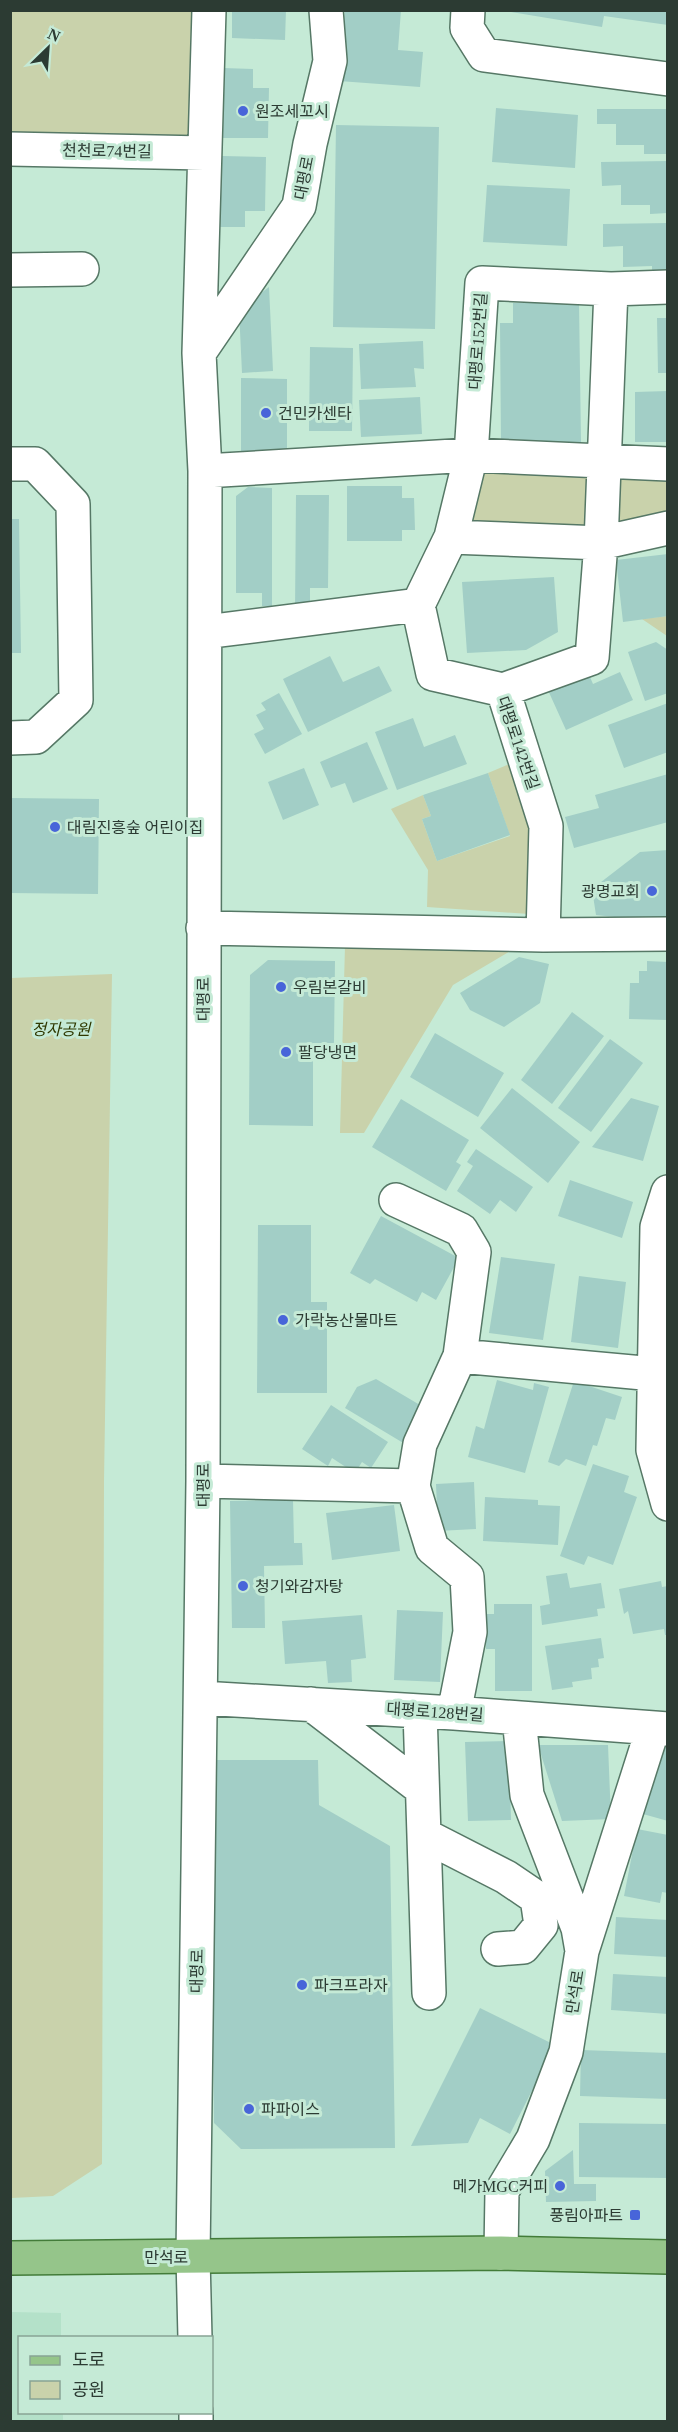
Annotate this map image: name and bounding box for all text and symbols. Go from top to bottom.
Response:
north arrow [18,18,78,78]
text: N [45,25,63,45]
place label: 원조세꼬시 [255,103,329,120]
marker: 원조세꼬시 [236,104,250,118]
street label: 천천로74번길 [62,142,152,160]
street label: 대평로 [291,154,317,201]
street label: 대평로152번길 [466,292,490,390]
place label: 건민카센타 [278,405,352,422]
marker: 건민카센타 [259,406,273,420]
street label: 대평로142번길 [494,694,542,792]
place label: 대림진흥숲 어린이집 [67,819,203,836]
marker: 대림진흥숲 어린이집 [48,820,62,834]
place label: 광명교회 [581,883,640,900]
marker: 광명교회 [645,884,659,898]
street label: 대평로 [195,977,212,1021]
place label: 우림본갈비 [293,979,367,996]
marker: 우림본갈비 [274,980,288,994]
park label: 정자공원 [32,1021,92,1038]
place label: 팔당냉면 [298,1044,357,1061]
marker: 팔당냉면 [279,1045,293,1059]
place label: 가락농산물마트 [295,1312,398,1329]
marker: 가락농산물마트 [276,1313,290,1327]
street label: 대평로 [195,1463,212,1507]
place label: 청기와감자탕 [255,1578,344,1595]
marker: 청기와감자탕 [236,1579,250,1593]
street label: 대평로128번길 [386,1700,484,1724]
street label: 대평로 [188,1949,206,1993]
street label: 만석로 [563,1969,587,2015]
place label: 파크프라자 [314,1977,388,1994]
marker: 파크프라자 [295,1978,309,1992]
place label: 파파이스 [261,2101,320,2118]
marker: 파파이스 [242,2102,256,2116]
place label: 메가MGC커피 [453,2178,548,2195]
marker: 메가MGC커피 [553,2179,567,2193]
place label: 풍림아파트 [549,2207,623,2224]
marker: 풍림아파트 [628,2208,642,2222]
street label: 만석로 [144,2249,188,2266]
legend [18,2336,213,2414]
text: 도로 [72,2350,105,2370]
text: 공원 [72,2380,105,2400]

